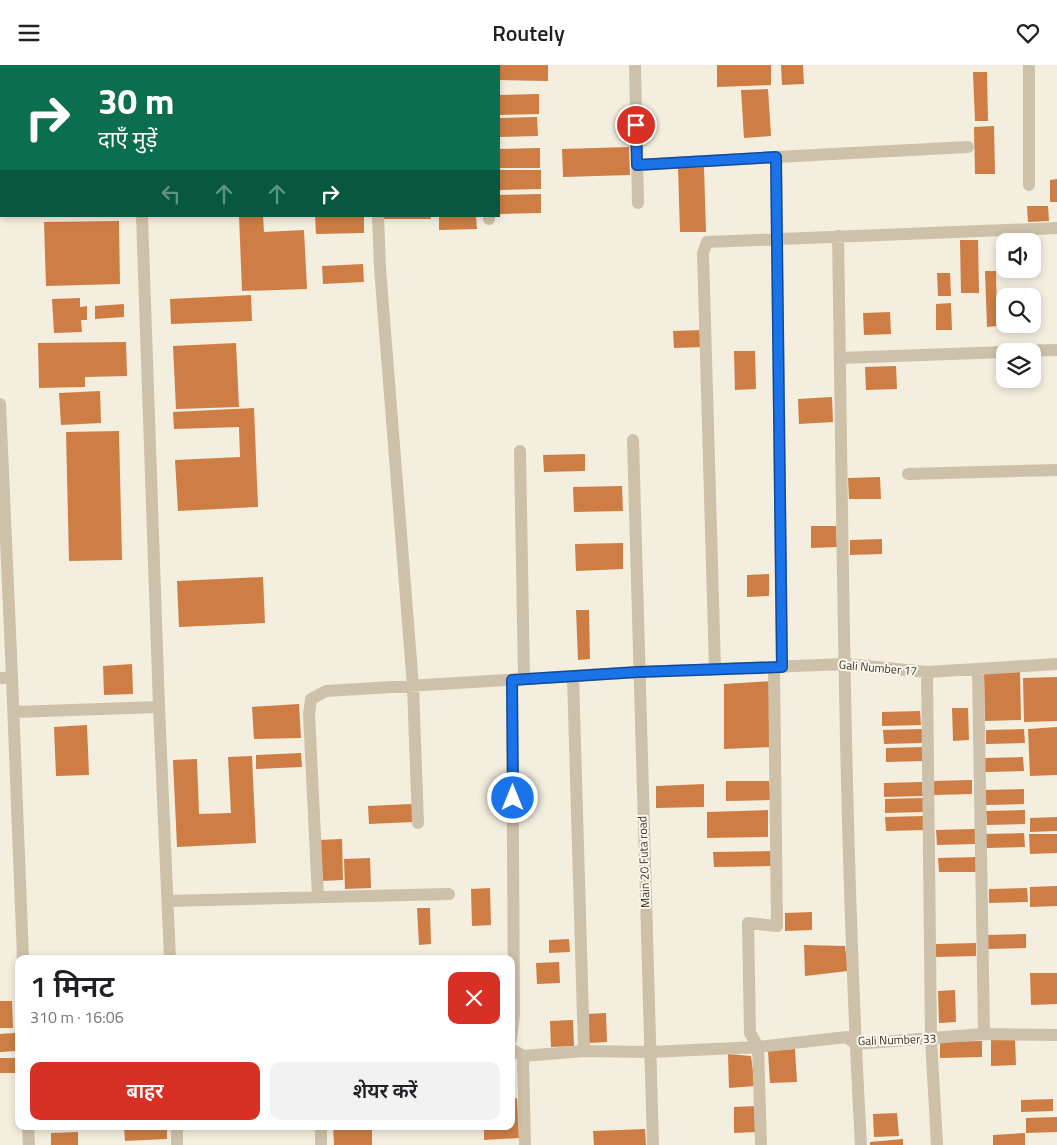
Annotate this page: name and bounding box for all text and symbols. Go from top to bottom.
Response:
text: Routely [492,16,565,50]
icon: menu [15,19,43,47]
icon: heart [1014,19,1042,47]
text: 30 m [98,74,174,128]
icon: right [15,85,80,150]
pin [615,104,657,146]
icon: arrive [622,111,650,139]
text: दाएँ मुड़ें [98,122,157,156]
icon: left [157,180,185,208]
icon: ahead [210,180,238,208]
icon: ahead [263,180,291,208]
icon: right [316,180,344,208]
map controls [996,233,1041,388]
button: sound [996,233,1041,278]
button: search [996,288,1041,333]
button: layers [996,343,1041,388]
street label: Gali Number 17 [838,655,918,680]
position arrow [486,771,538,823]
street label: Main 20 Futa road [632,816,655,908]
text: 1 मिनट [30,963,114,1009]
button: close [448,972,500,1024]
text: 310 m · 16:06 [30,1005,124,1029]
street label: Gali Number 33 [857,1029,937,1050]
button: बाहर [30,1062,260,1120]
button: शेयर करें [270,1062,500,1120]

